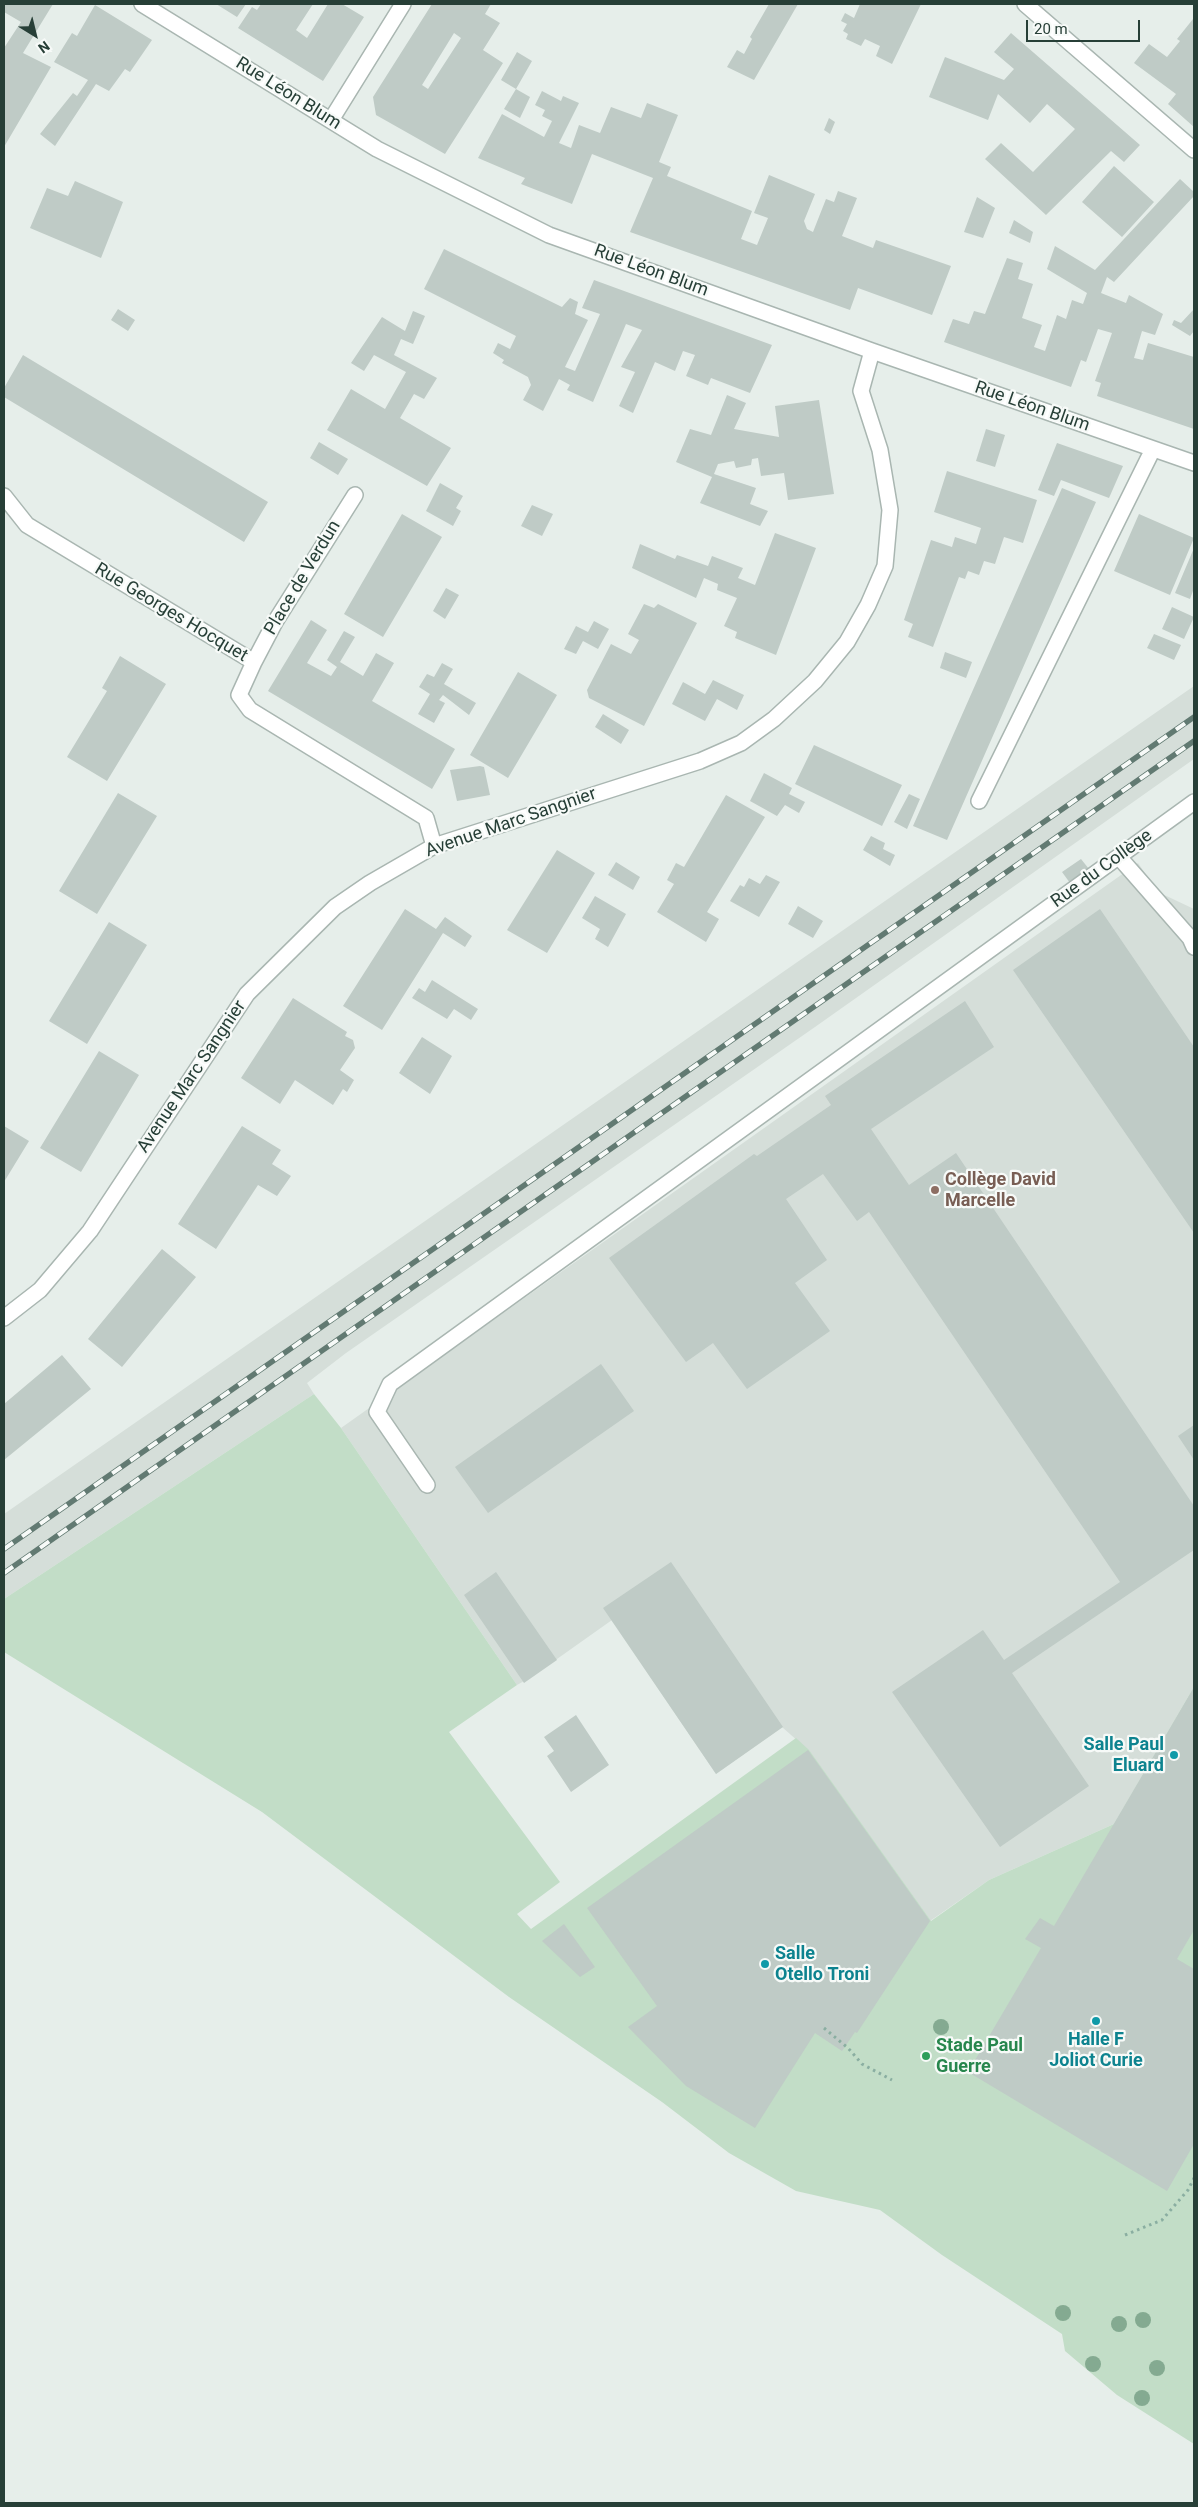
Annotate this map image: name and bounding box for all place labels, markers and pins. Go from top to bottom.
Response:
place label: Collège David Marcelle [945,1169,1056,1212]
marker: Collège David Marcelle [929,1184,941,1196]
place label: Salle Paul Eluard [1084,1734,1164,1776]
marker: Salle Paul Eluard [1168,1749,1180,1761]
place label: Salle Otello Troni [775,1943,869,1986]
marker: Salle Otello Troni [759,1958,771,1970]
marker: Halle F Joliot Curie [1090,2015,1102,2027]
place label: Halle F Joliot Curie [1049,2029,1143,2072]
place label: Stade Paul Guerre [936,2035,1023,2078]
marker: Stade Paul Guerre [920,2050,932,2062]

